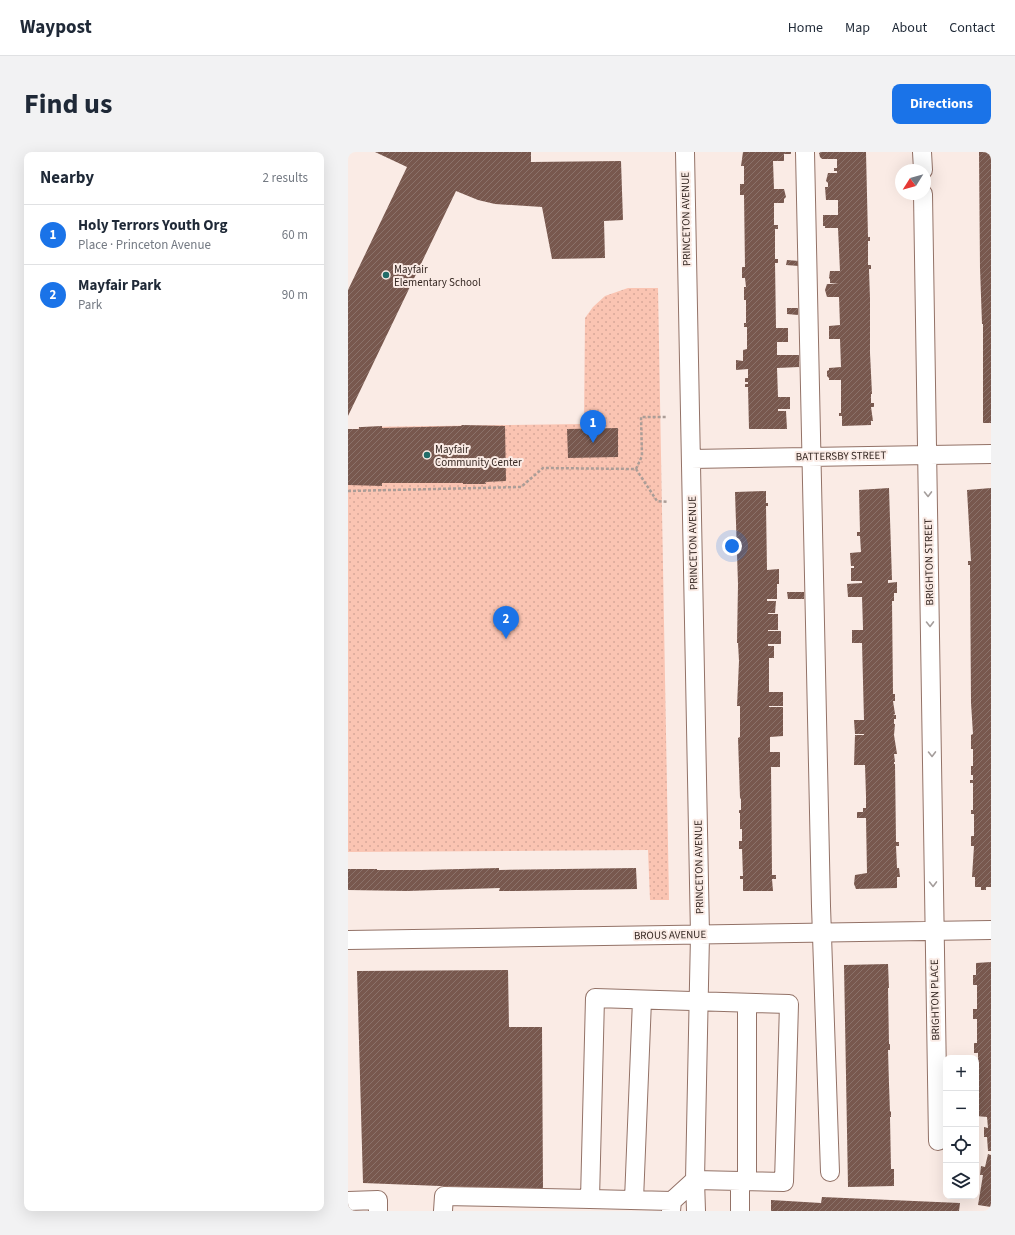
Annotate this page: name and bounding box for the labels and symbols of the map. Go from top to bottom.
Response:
north arrow [895,164,931,200]
street label: PRINCETON AVENUE [678,172,694,266]
place label: Mayfair Elementary School [394,262,481,290]
marker: Mayfair Elementary School [381,270,391,280]
pin: 1 [580,410,606,443]
place label: Mayfair Community Center [435,442,522,470]
street label: BATTERSBY STREET [796,448,886,464]
marker: Mayfair Community Center [422,450,432,460]
one-way arrow [924,491,932,497]
street label: PRINCETON AVENUE [685,496,701,590]
street label: BRIGHTON STREET [921,518,937,606]
your location [722,536,742,556]
pin: 2 [493,606,519,639]
one-way arrow [926,621,934,627]
one-way arrow [927,751,936,757]
street label: PRINCETON AVENUE [691,820,707,914]
one-way arrow [929,881,937,887]
street label: BROUS AVENUE [634,927,707,943]
street label: BRIGHTON PLACE [927,959,943,1041]

